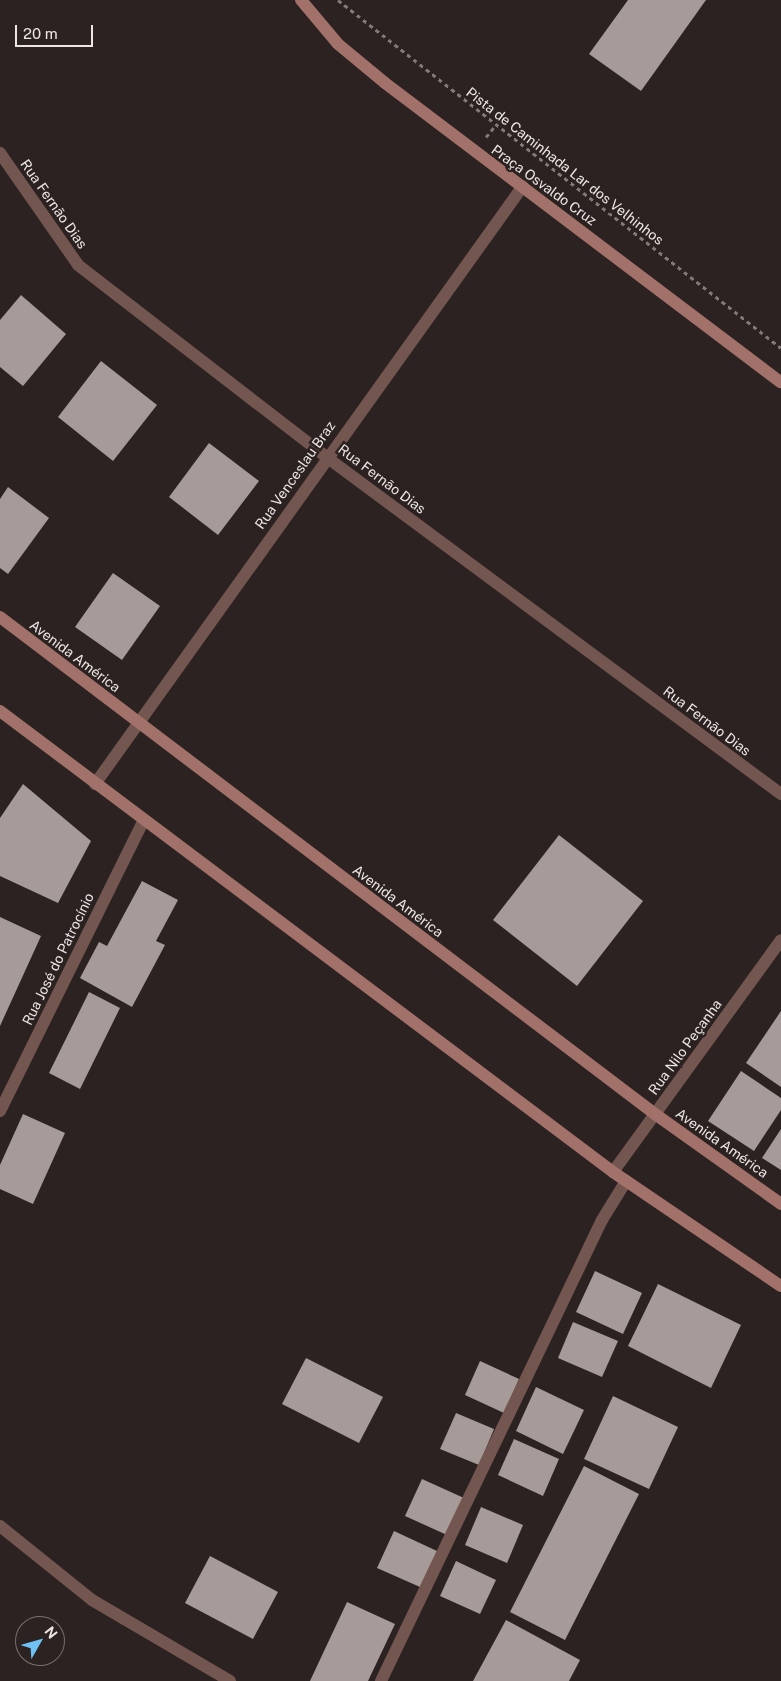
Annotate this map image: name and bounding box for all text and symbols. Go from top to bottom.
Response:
scale bar [18,15,95,47]
text: 20 m [23,25,58,42]
street label: Pista de Caminhada Lar dos Velhinhos [463,83,667,249]
street label: Praça Osvaldo Cruz [488,141,600,229]
street label: Rua Fernão Dias [17,156,91,252]
street label: Rua Venceslau Braz [251,418,339,532]
street label: Rua Fernão Dias [335,441,429,517]
street label: Avenida América [26,616,124,696]
street label: Rua Fernão Dias [660,683,754,759]
street label: Avenida América [349,861,447,941]
street label: Rua José do Patrocínio [19,890,97,1028]
street label: Rua Nilo Peçanha [645,996,725,1098]
street label: Avenida América [672,1105,772,1181]
north arrow [15,1616,65,1666]
text: N [41,1623,61,1642]

